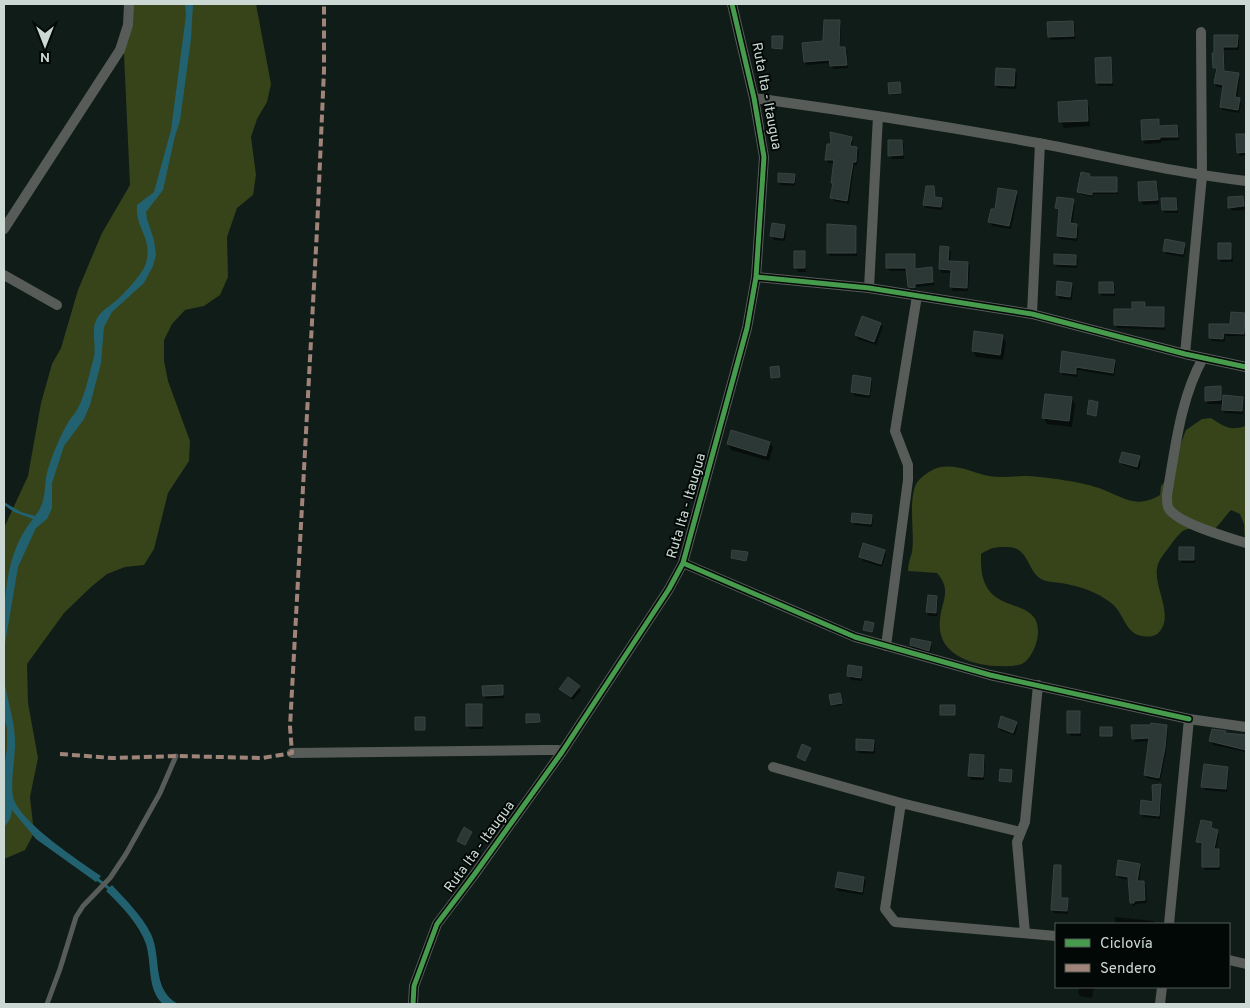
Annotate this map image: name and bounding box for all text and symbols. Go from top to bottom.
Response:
north arrow [20,20,70,70]
street label: Ruta Ita - Itaugua [747,41,785,151]
text: N [40,48,50,65]
street label: Ruta Ita - Itaugua [664,451,710,561]
street label: Ruta Ita - Itaugua [441,798,519,896]
legend [1055,923,1230,988]
text: Ciclovía [1100,935,1153,954]
text: Sendero [1100,960,1156,979]

